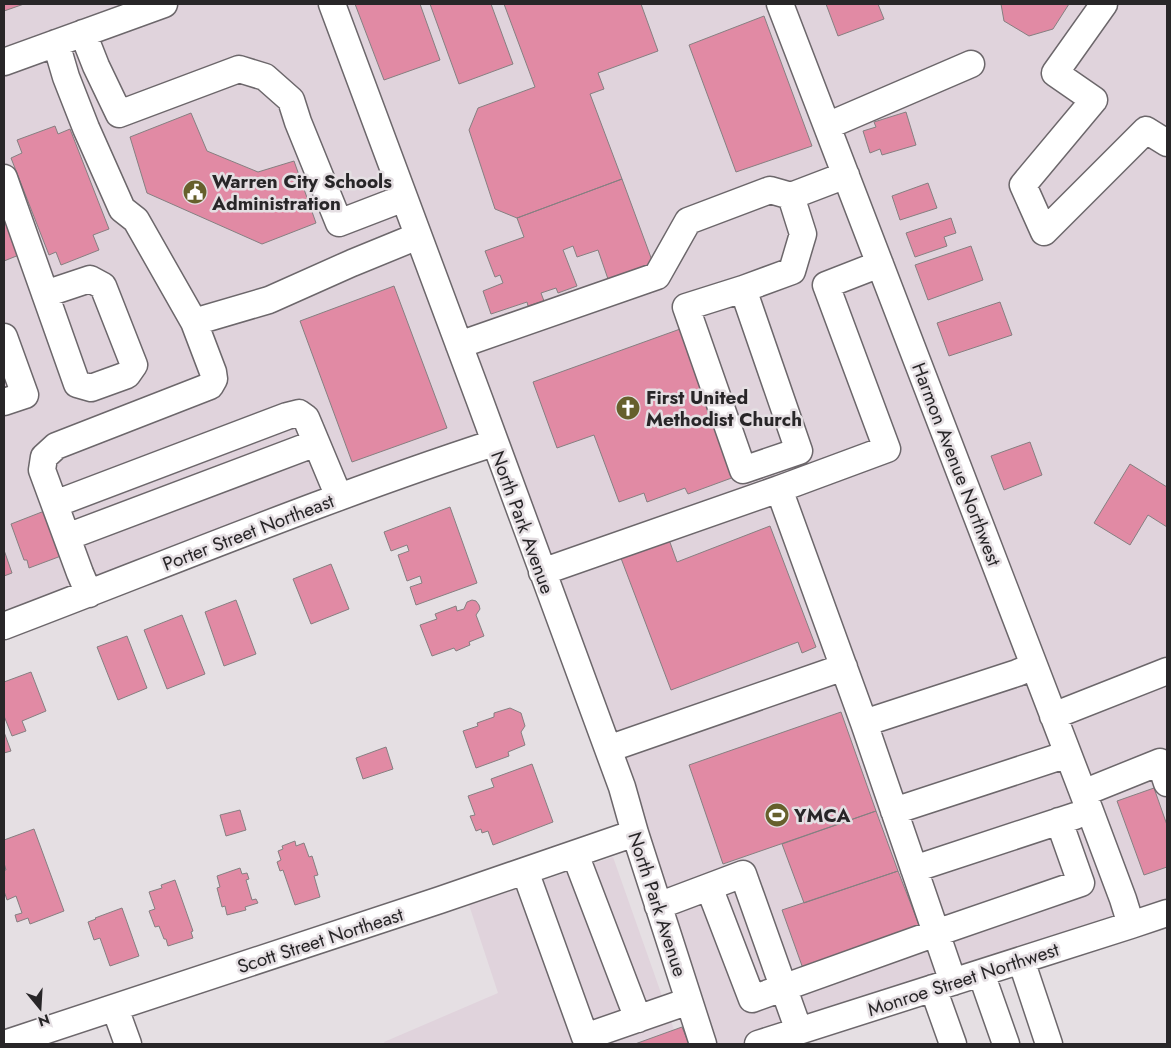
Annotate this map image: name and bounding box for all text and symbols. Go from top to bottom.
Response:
place label: Warren City Schools Administration [211,168,392,217]
public building icon: Warren City Schools Administration [182,179,208,205]
street label: Harmon Avenue Northwest [905,359,1008,570]
place label: First United Methodist Church [646,384,802,433]
church icon: First United Methodist Church [615,395,641,421]
street label: North Park Avenue [484,447,561,598]
street label: Porter Street Northeast [159,487,338,578]
sports icon: YMCA [764,802,790,828]
place label: YMCA [793,802,851,829]
street label: North Park Avenue [621,828,694,980]
street label: Scott Street Northeast [234,901,407,980]
street label: Monroe Street Northwest [864,936,1063,1023]
north arrow [15,983,65,1033]
text: N [36,1009,52,1032]

